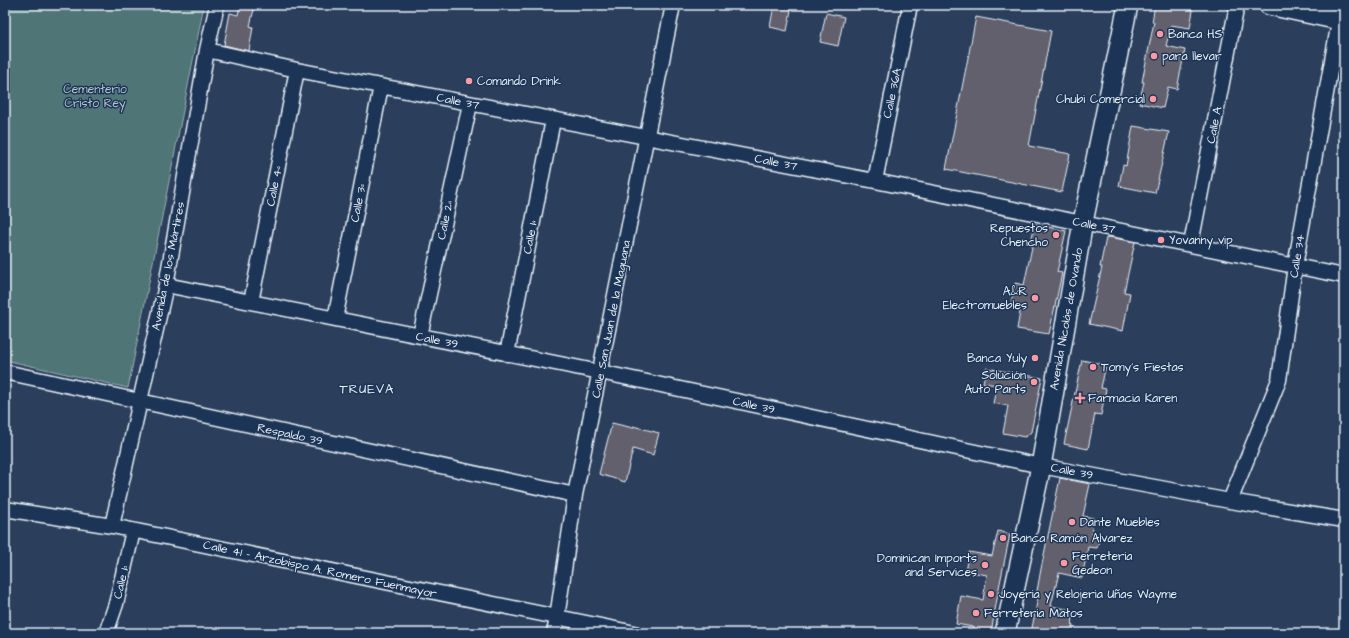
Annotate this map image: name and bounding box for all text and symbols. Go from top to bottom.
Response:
place label: Banca HS [1168,26,1222,43]
marker: Banca HS [1155,29,1165,39]
place label: para llevar [1162,48,1222,65]
marker: para llevar [1149,51,1159,61]
street label: Calle 36A [879,66,906,120]
place label: Comando Drink [477,73,562,90]
marker: Comando Drink [464,76,474,86]
park label: Cementerio Cristo Rey [63,81,127,113]
street label: Calle 37 [435,89,481,114]
place label: Chubi Comercial [1056,91,1145,108]
marker: Chubi Comercial [1148,94,1158,104]
street label: Calle A [1203,105,1226,145]
street label: Calle 37 [753,150,799,175]
street label: Calle 4ª [262,164,287,208]
street label: Calle 3ª [346,182,371,224]
street label: Calle 2ª [433,199,458,241]
street label: Avenida de los Mártires [148,200,189,332]
street label: Calle 37 [1071,213,1117,238]
street label: Calle 1ª [519,219,542,256]
place label: Repuestos Chencho [990,220,1048,251]
marker: Repuestos Chencho [1051,230,1061,240]
place label: Yovanny vip [1169,232,1233,250]
street label: Calle 34 [1286,233,1309,279]
marker: Yovanny vip [1156,235,1166,245]
street label: Calle San Juan de la Maguana [588,239,636,400]
street label: Avenida Nicolás de Ovando [1046,246,1087,392]
place label: A&R Electromuebles [943,283,1027,314]
marker: A&R Electromuebles [1030,293,1040,303]
street label: Calle 39 [414,328,460,353]
place label: Banca Yuly [967,350,1027,368]
marker: Banca Yuly [1030,353,1040,363]
place label: Tomy's Fiestas [1101,359,1184,377]
marker: Tomy's Fiestas [1088,362,1098,372]
place label: Solución Auto Parts [965,367,1026,398]
marker: Solución Auto Parts [1029,377,1039,387]
district label: TRUEVA [340,380,394,398]
place label: Farmacia Karen [1088,390,1177,407]
street label: Calle 39 [731,393,777,418]
marker: Farmacia Karen [1075,393,1085,403]
street label: Respaldo 39 [256,419,324,450]
street label: Calle 39 [1049,459,1095,484]
place label: Dante Muebles [1080,514,1160,531]
marker: Dante Muebles [1067,517,1077,527]
place label: Banca Ramón Alvarez [1011,530,1133,547]
marker: Banca Ramón Alvarez [998,533,1008,543]
street label: Calle 41 - Arzobispo A. Romero Fuenmayor [201,536,439,604]
place label: Ferreteria Gedeon [1072,548,1132,579]
place label: Dominican Imports and Services [877,550,977,581]
marker: Ferreteria Gedeon [1059,558,1069,568]
marker: Dominican Imports and Services [980,560,990,570]
street label: Calle 1ª [109,564,134,601]
place label: Joyeria y Relojeria Uñas Wayme [999,586,1178,604]
marker: Joyeria y Relojeria Uñas Wayme [986,589,996,599]
place label: Ferreteria Matos [984,605,1083,622]
marker: Ferreteria Matos [971,608,981,618]

